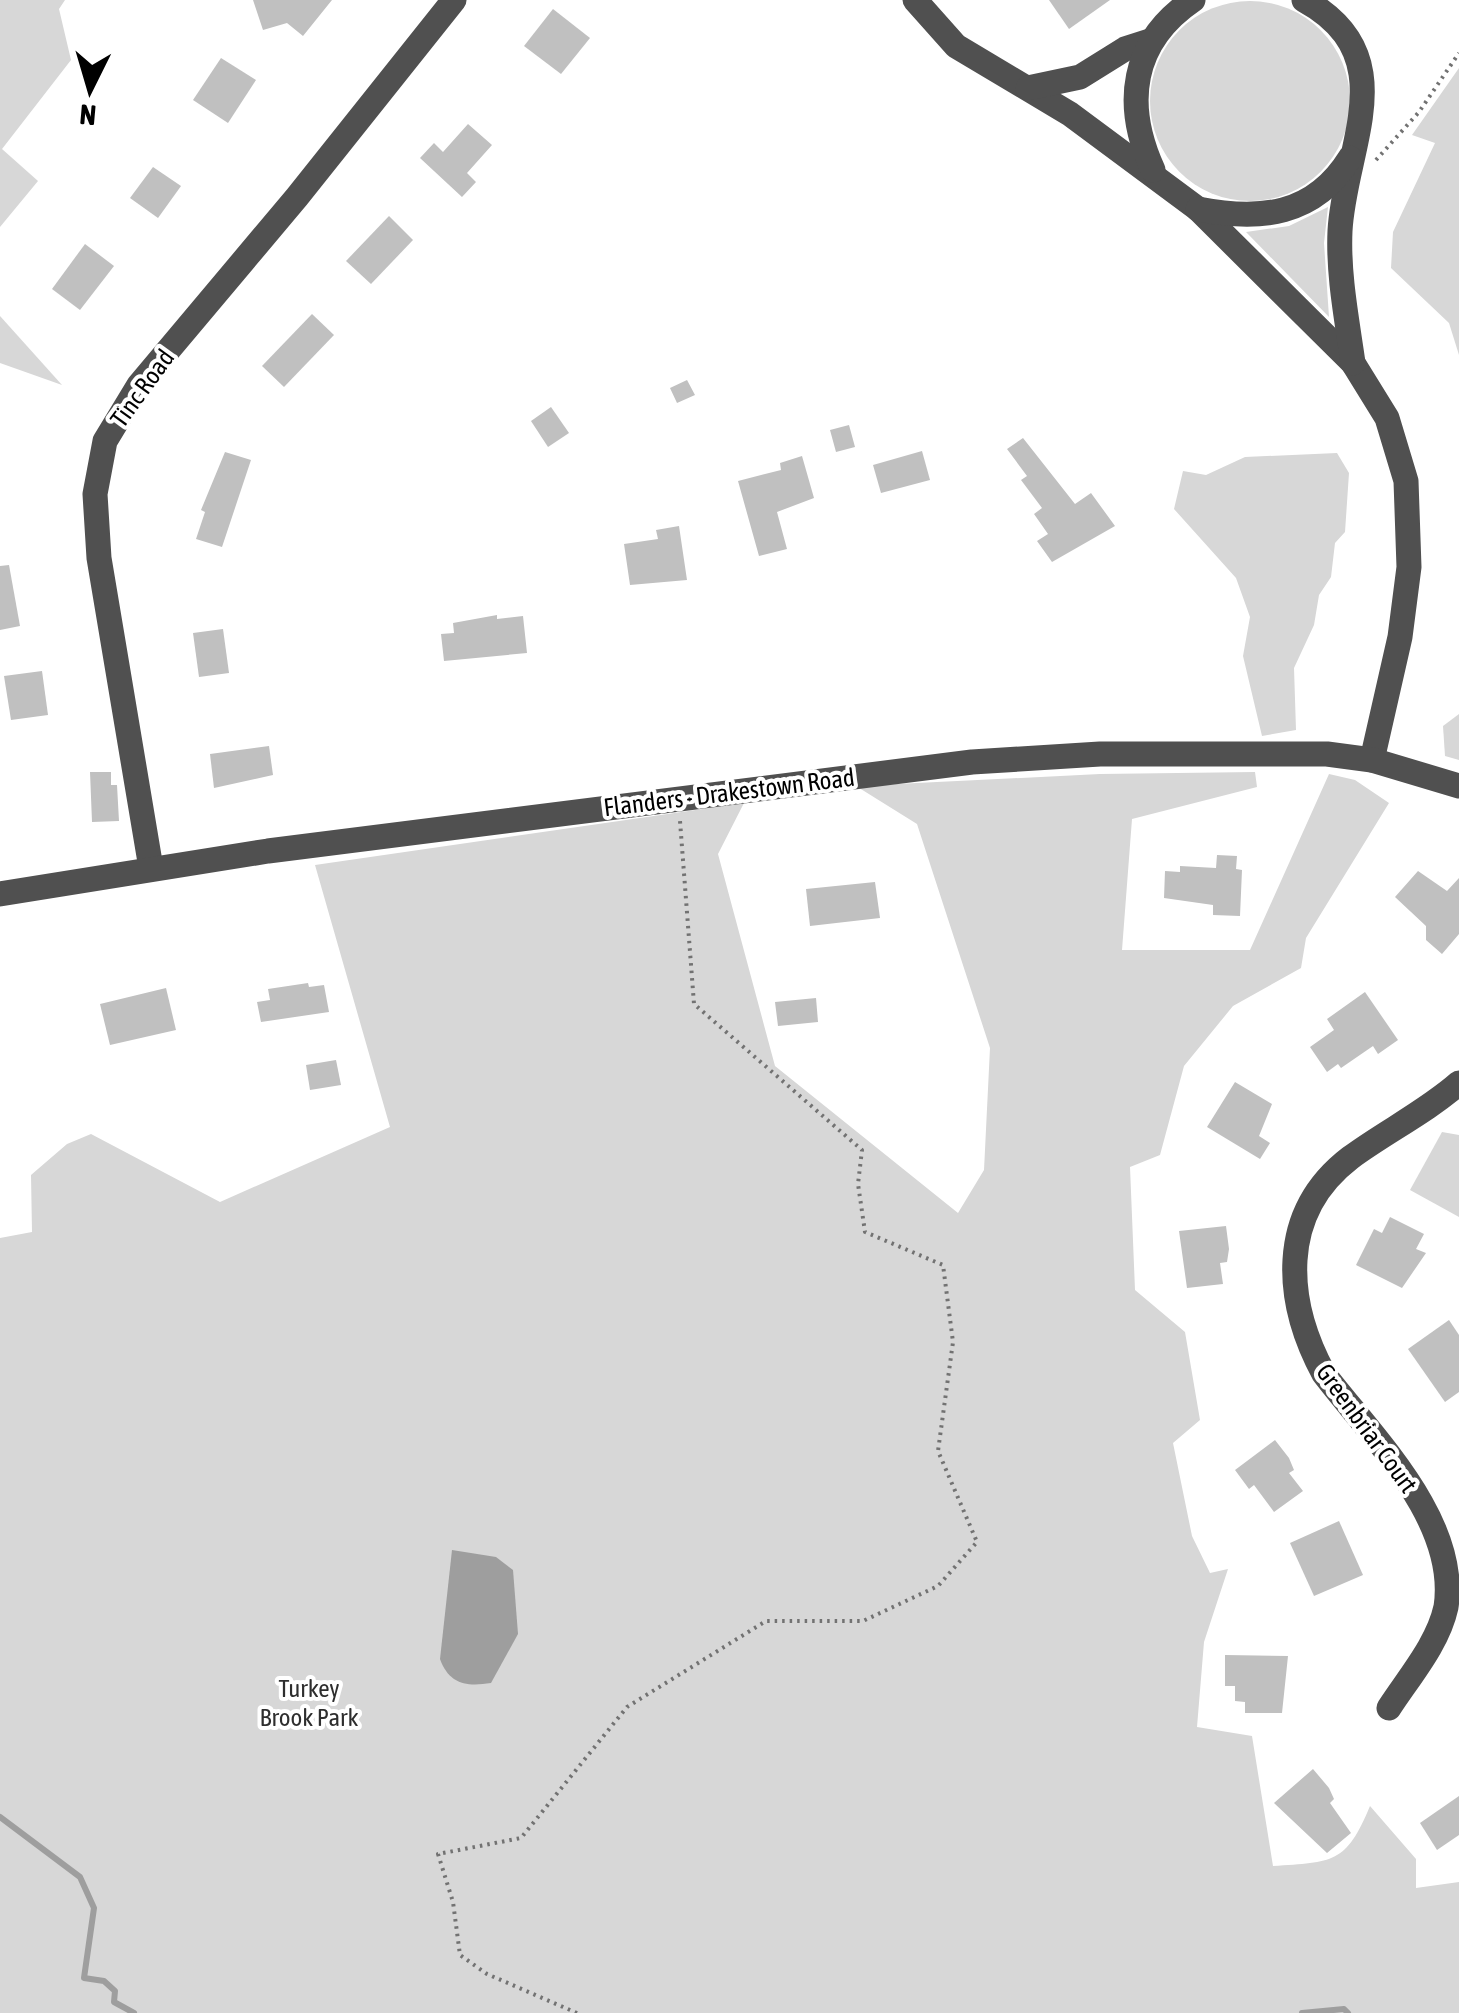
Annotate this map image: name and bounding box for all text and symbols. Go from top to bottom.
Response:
north arrow [40,40,140,140]
text: N [78,98,97,132]
street label: Tinc Road [105,344,179,432]
street label: Flanders - Drakestown Road [602,763,856,821]
street label: Greenbriar Court [1311,1358,1423,1498]
park label: Turkey Brook Park [260,1674,358,1731]

